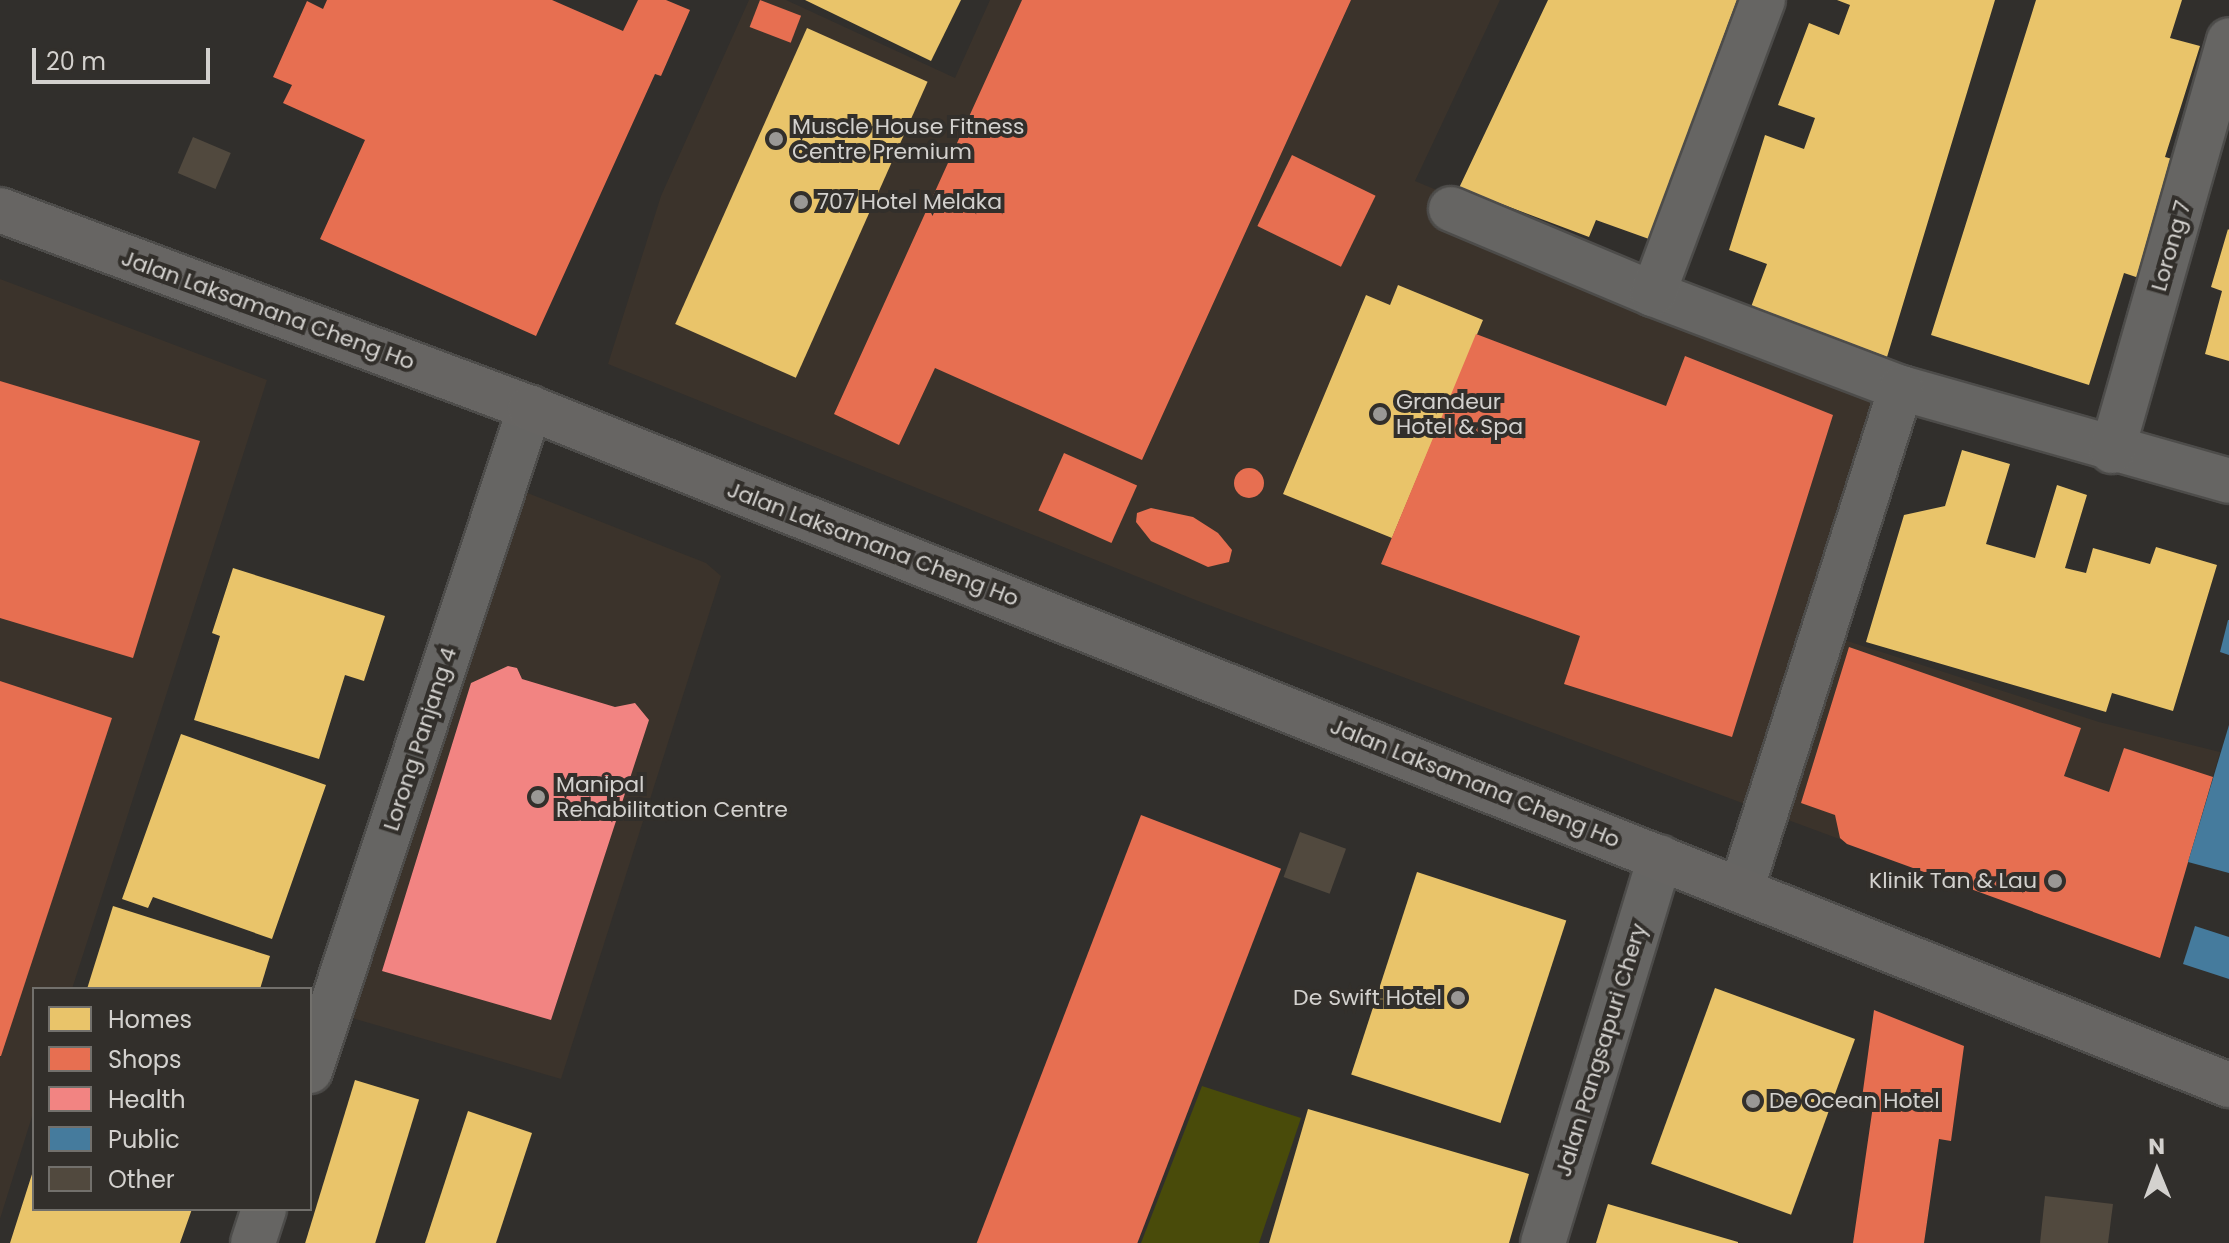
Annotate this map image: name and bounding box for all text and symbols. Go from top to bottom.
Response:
scale bar [36,32,214,82]
text: 20 m [46,45,106,78]
place label: Muscle House Fitness Centre Premium [792,113,1024,164]
marker: Muscle House Fitness Centre Premium [767,130,785,148]
place label: 707 Hotel Melaka [817,189,1002,215]
marker: 707 Hotel Melaka [792,193,810,211]
street label: Lorong 7 [2146,198,2196,294]
street label: Jalan Laksamana Cheng Ho [118,245,418,375]
place label: Grandeur Hotel & Spa [1396,388,1523,440]
marker: Grandeur Hotel & Spa [1371,405,1389,423]
street label: Jalan Laksamana Cheng Ho [724,476,1022,612]
street label: Lorong Panjang 4 [378,644,462,834]
street label: Jalan Laksamana Cheng Ho [1326,713,1624,853]
place label: Manipal Rehabilitation Centre [556,771,788,822]
marker: Manipal Rehabilitation Centre [527,786,549,808]
place label: Klinik Tan & Lau [1869,868,2037,894]
marker: Klinik Tan & Lau [2044,870,2066,892]
street label: Jalan Pangsapuri Chery [1550,920,1652,1180]
place label: De Swift Hotel [1293,985,1442,1011]
legend [32,987,312,1211]
marker: De Swift Hotel [1449,989,1467,1007]
text: Homes [108,1003,192,1036]
text: Shops [108,1043,182,1076]
text: Health [108,1083,186,1116]
place label: De Ocean Hotel [1769,1088,1940,1114]
marker: De Ocean Hotel [1744,1092,1762,1110]
text: Public [108,1123,180,1156]
north arrow [2117,1131,2197,1211]
text: N [2148,1131,2165,1162]
text: Other [108,1163,175,1196]

